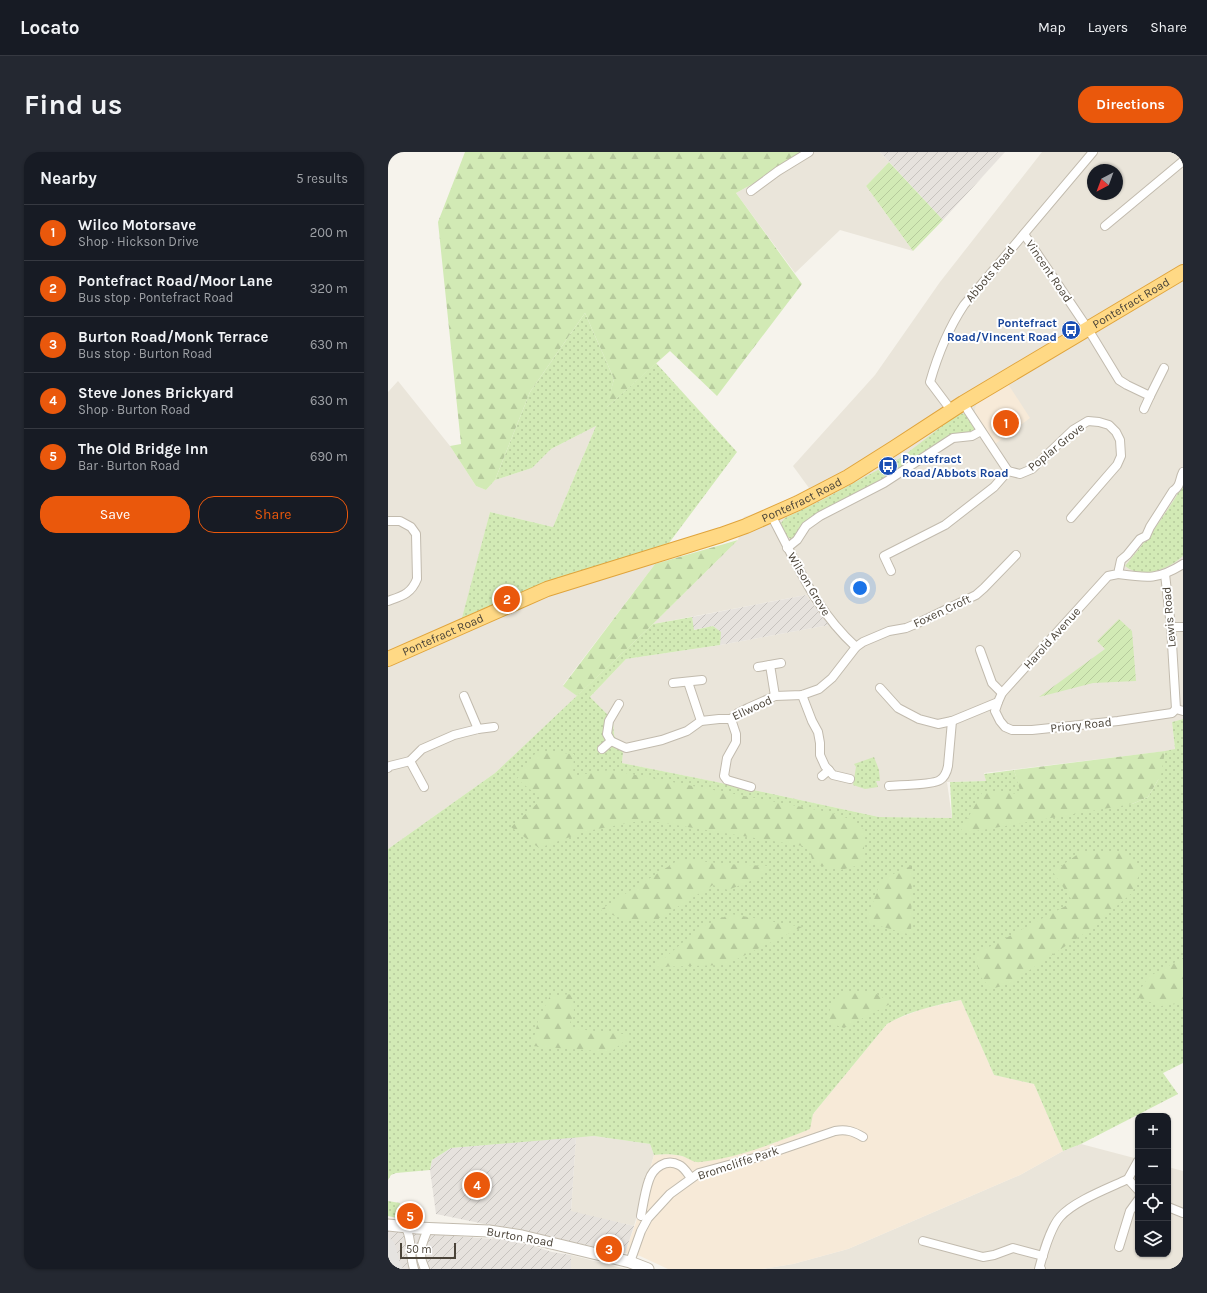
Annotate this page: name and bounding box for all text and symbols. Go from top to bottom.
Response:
text: Locato [20,17,80,39]
text: Map [1038,19,1066,36]
text: Layers [1088,19,1128,36]
text: Share [1150,19,1187,36]
button: Directions [1078,86,1183,123]
text: Find us [24,88,123,121]
north arrow [1087,164,1123,200]
text: Nearby [40,168,97,188]
text: 5 results [296,171,348,186]
text: Wilco Motorsave [78,216,196,234]
text: 1 [51,225,55,240]
text: 200 m [310,225,348,240]
text: Shop · Hickson Drive [78,234,199,249]
street label: Vincent Road [1023,237,1075,305]
street label: Abbots Road [962,243,1018,305]
text: Pontefract Road/Moor Lane [78,272,273,290]
street label: Pontefract Road [1090,275,1172,331]
text: 2 [49,281,57,296]
text: 320 m [310,281,348,296]
text: Bus stop · Pontefract Road [78,290,233,305]
place label: Pontefract Road/Vincent Road [947,316,1057,344]
bus stop icon: Pontefract Road/Vincent Road [1060,319,1082,341]
text: Burton Road/Monk Terrace [78,328,269,346]
text: 3 [49,337,57,352]
text: 630 m [310,337,348,352]
text: Bus stop · Burton Road [78,346,212,361]
text: Steve Jones Brickyard [78,384,234,402]
text: 4 [49,393,57,408]
text: 630 m [310,393,348,408]
text: Shop · Burton Road [78,402,190,417]
pin: 1 [993,408,1019,438]
street label: Poplar Grove [1025,420,1087,474]
text: The Old Bridge Inn [78,440,208,458]
text: 5 [49,449,57,464]
text: 690 m [310,449,348,464]
place label: Pontefract Road/Abbots Road [902,452,1009,480]
bus stop icon: Pontefract Road/Abbots Road [877,455,899,477]
text: Bar · Burton Road [78,458,180,473]
street label: Pontefract Road [759,474,844,525]
button: Save [40,496,190,533]
button: Share [198,496,348,533]
street label: Wilson Grove [785,550,833,618]
your location [850,578,870,598]
pin: 2 [494,584,520,614]
street label: Lewis Road [1159,586,1179,648]
street label: Foxen Croft [911,591,973,630]
street label: Harold Avenue [1021,604,1083,672]
street label: Pontefract Road [400,611,486,659]
street label: Ellwood [730,693,774,723]
street label: Priory Road [1050,715,1112,735]
map controls [1135,1113,1171,1257]
button: + [1135,1113,1171,1149]
street label: Bromcliffe Park [696,1143,780,1183]
button: − [1135,1149,1171,1185]
pin: 4 [464,1170,490,1200]
button: locate [1135,1185,1171,1221]
pin: 5 [397,1201,423,1231]
button: layers [1135,1221,1171,1257]
street label: Burton Road [485,1224,555,1250]
pin: 3 [596,1234,622,1264]
scale bar [400,1241,456,1260]
text: 50 m [406,1243,432,1256]

